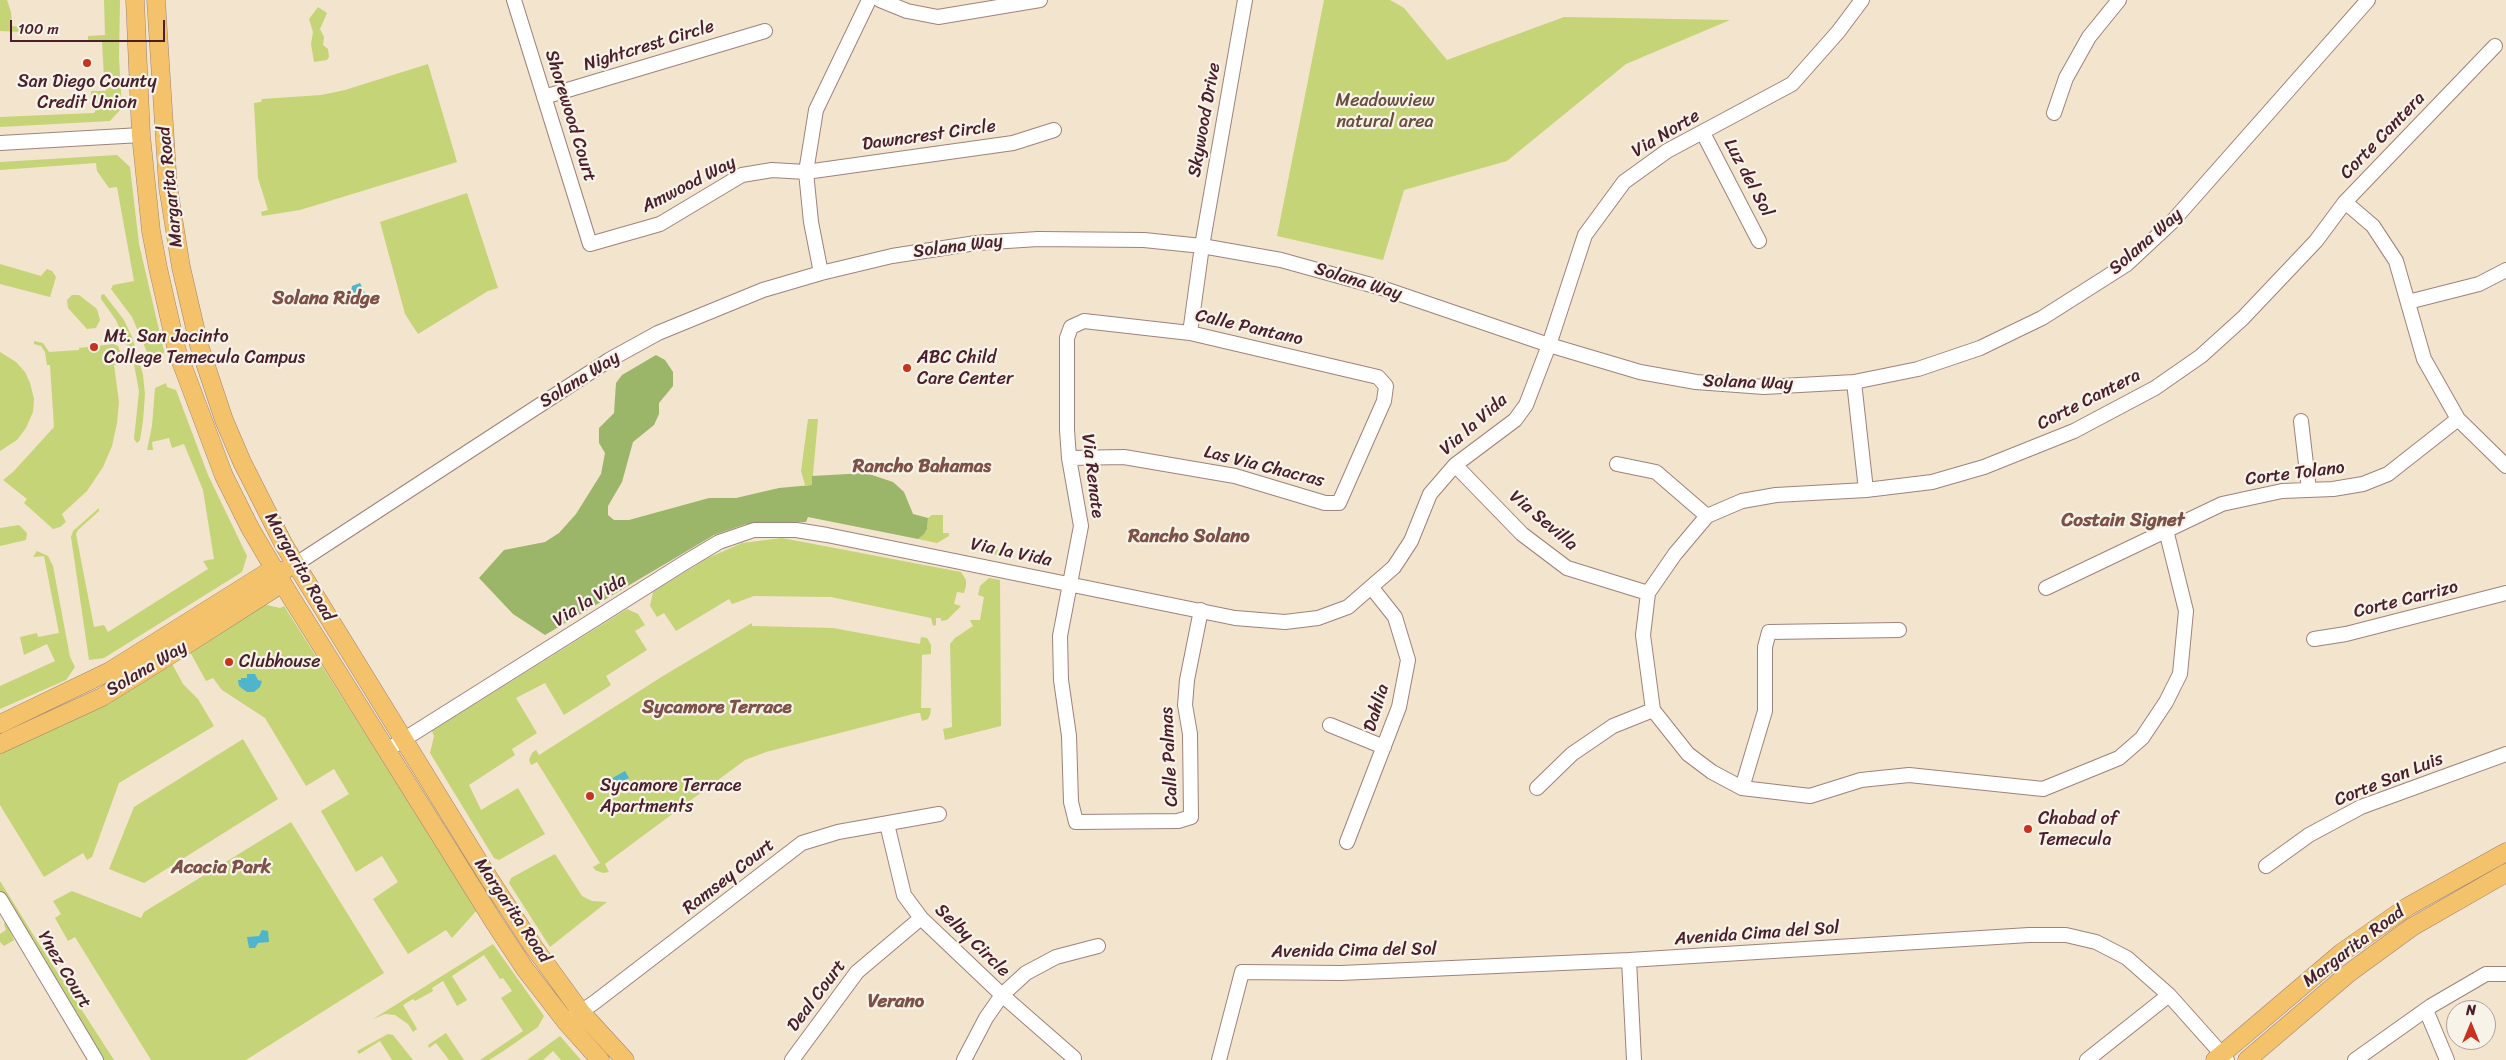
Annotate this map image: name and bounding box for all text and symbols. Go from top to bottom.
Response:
scale bar [12,10,168,42]
text: 100 m [18,16,59,42]
street label: Nightcrest Circle [581,16,717,76]
street label: Shorewood Court [540,48,600,184]
marker: San Diego County Credit Union [81,57,93,69]
street label: Skywood Drive [1184,61,1226,179]
place label: San Diego County Credit Union [17,71,157,114]
street label: Corte Cantera [2336,88,2430,184]
park label: Meadowview natural area [1336,90,1434,132]
street label: Via Norte [1628,105,1704,163]
street label: Dawncrest Circle [861,116,997,156]
street label: Margarita Road [154,125,188,249]
street label: Luz del Sol [1718,135,1778,221]
street label: Amwood Way [638,152,740,218]
street label: Solana Way [2105,204,2187,280]
street label: Solana Way [912,231,1004,263]
street label: Solana Way [1312,258,1404,306]
district label: Solana Ridge [272,288,380,310]
street label: Calle Pantano [1193,305,1305,351]
place label: Mt. San Jacinto College Temecula Campus [104,326,305,368]
marker: Mt. San Jacinto College Temecula Campus [88,341,100,353]
street label: Solana Way [536,347,624,413]
place label: ABC Child Care Center [917,347,1013,389]
marker: ABC Child Care Center [901,362,913,374]
street label: Corte Cantera [2034,365,2144,435]
street label: Solana Way [1703,371,1793,395]
street label: Via la Vida [1436,390,1512,460]
street label: Via Renate [1076,433,1108,519]
street label: Las Via Chacras [1202,442,1326,492]
district label: Rancho Bahamas [853,456,991,478]
street label: Corte Tolano [2244,457,2346,491]
street label: Via Sevilla [1504,486,1582,556]
street label: Margarita Road [259,509,339,625]
district label: Costain Signet [2061,510,2185,532]
district label: Rancho Solano [1128,526,1250,548]
street label: Via la Vida [968,534,1054,572]
street label: Via la Vida [549,570,631,632]
street label: Corte Carrizo [2351,577,2461,623]
street label: Solana Way [103,636,191,702]
place label: Clubhouse [239,651,320,673]
marker: Clubhouse [223,656,235,668]
street label: Dahlia [1360,682,1394,734]
district label: Sycamore Terrace [642,697,792,719]
street label: Calle Palmas [1157,707,1183,807]
street label: Corte San Luis [2331,748,2447,812]
place label: Sycamore Terrace Apartments [600,775,741,818]
marker: Sycamore Terrace Apartments [584,790,596,802]
place label: Chabad of Temecula [2038,808,2118,851]
marker: Chabad of Temecula [2022,823,2034,835]
street label: Ramsey Court [679,834,779,920]
street label: Margarita Road [469,854,555,968]
district label: Acacia Park [171,857,271,879]
street label: Selby Circle [930,900,1014,982]
street label: Margarita Road [2299,902,2409,992]
street label: Avenida Cima del Sol [1674,917,1840,951]
street label: Ynez Court [33,927,95,1013]
street label: Avenida Cima del Sol [1271,939,1437,963]
street label: Deal Court [783,956,851,1036]
district label: Verano [868,991,924,1013]
text: N [2466,998,2476,1023]
north arrow [2446,1000,2496,1050]

